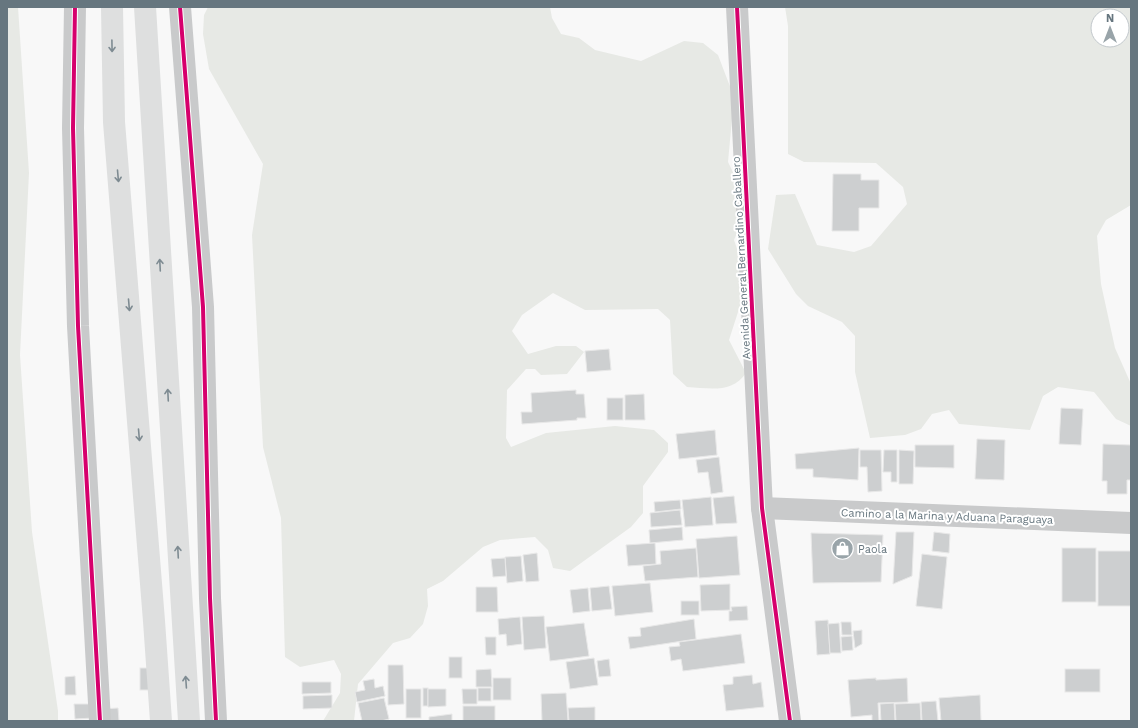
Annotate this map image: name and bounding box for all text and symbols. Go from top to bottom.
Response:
north arrow [1090,8,1130,48]
text: N [1106,12,1114,25]
one-way arrow [109,39,116,52]
street label: Avenida General Bernardino Caballero [730,156,753,360]
one-way arrow [115,169,122,182]
one-way arrow [157,259,164,272]
one-way arrow [125,298,132,311]
one-way arrow [165,389,172,402]
one-way arrow [136,428,143,441]
street label: Camino a la Marina y Aduana Paraguaya [841,506,1053,527]
shop icon: Paola [830,536,856,562]
place label: Paola [858,543,887,556]
one-way arrow [174,546,181,559]
one-way arrow [182,676,189,689]

